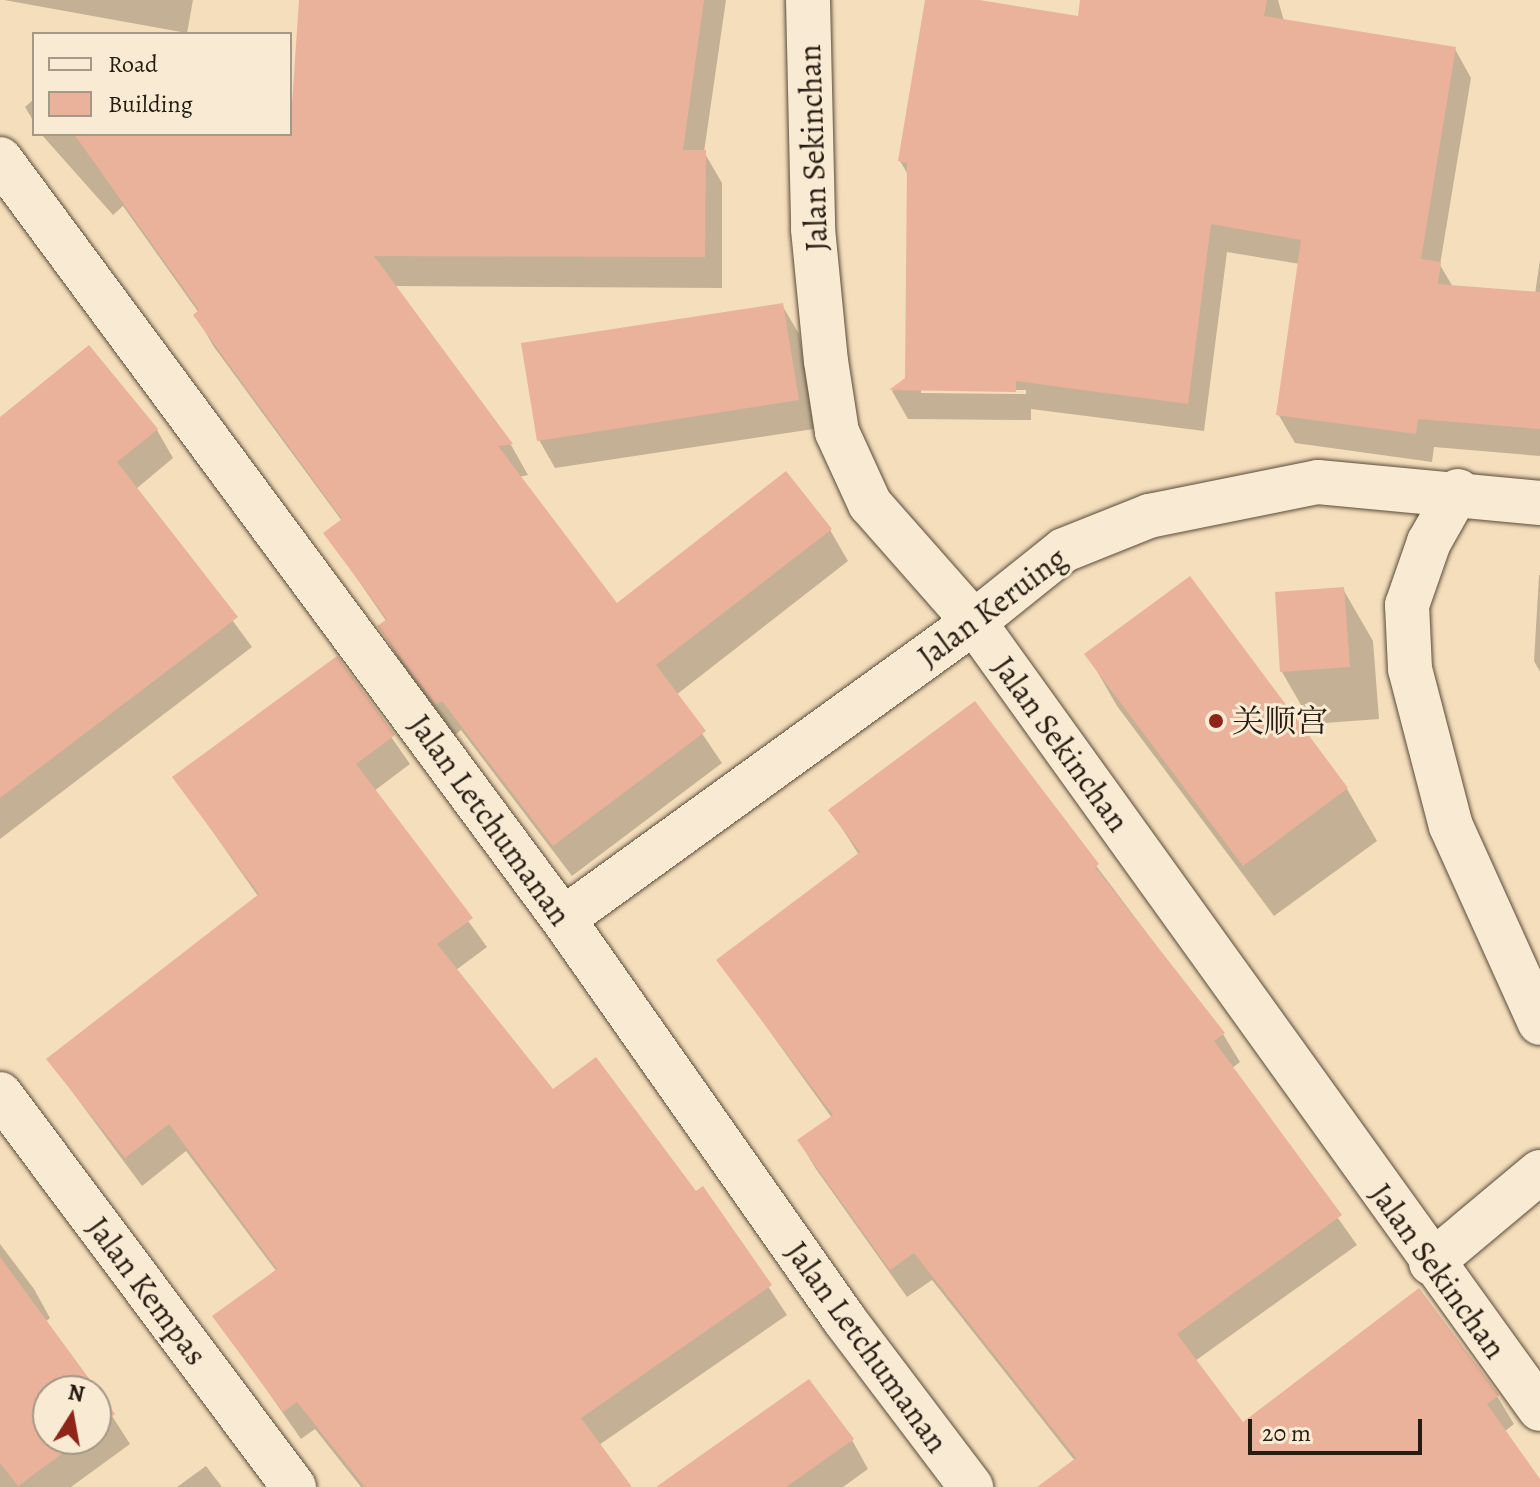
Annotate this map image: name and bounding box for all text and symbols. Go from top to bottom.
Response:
legend [32,32,292,136]
street label: Jalan Sekinchan [790,44,836,252]
text: Road [108,48,158,80]
text: Building [108,88,193,120]
street label: Jalan Keruing [910,539,1074,675]
street label: Jalan Sekinchan [985,649,1137,839]
place label: 关顺宫 [1232,702,1328,740]
street label: Jalan Letchumanan [401,707,579,933]
marker: 关顺宫 [1207,712,1225,730]
street label: Jalan Sekinchan [1362,1176,1514,1366]
street label: Jalan Kempas [79,1209,215,1373]
street label: Jalan Letchumanan [778,1234,956,1460]
north arrow [32,1375,112,1455]
text: N [65,1377,87,1410]
scale bar [1252,1403,1426,1453]
text: 20 m [1262,1417,1311,1449]

